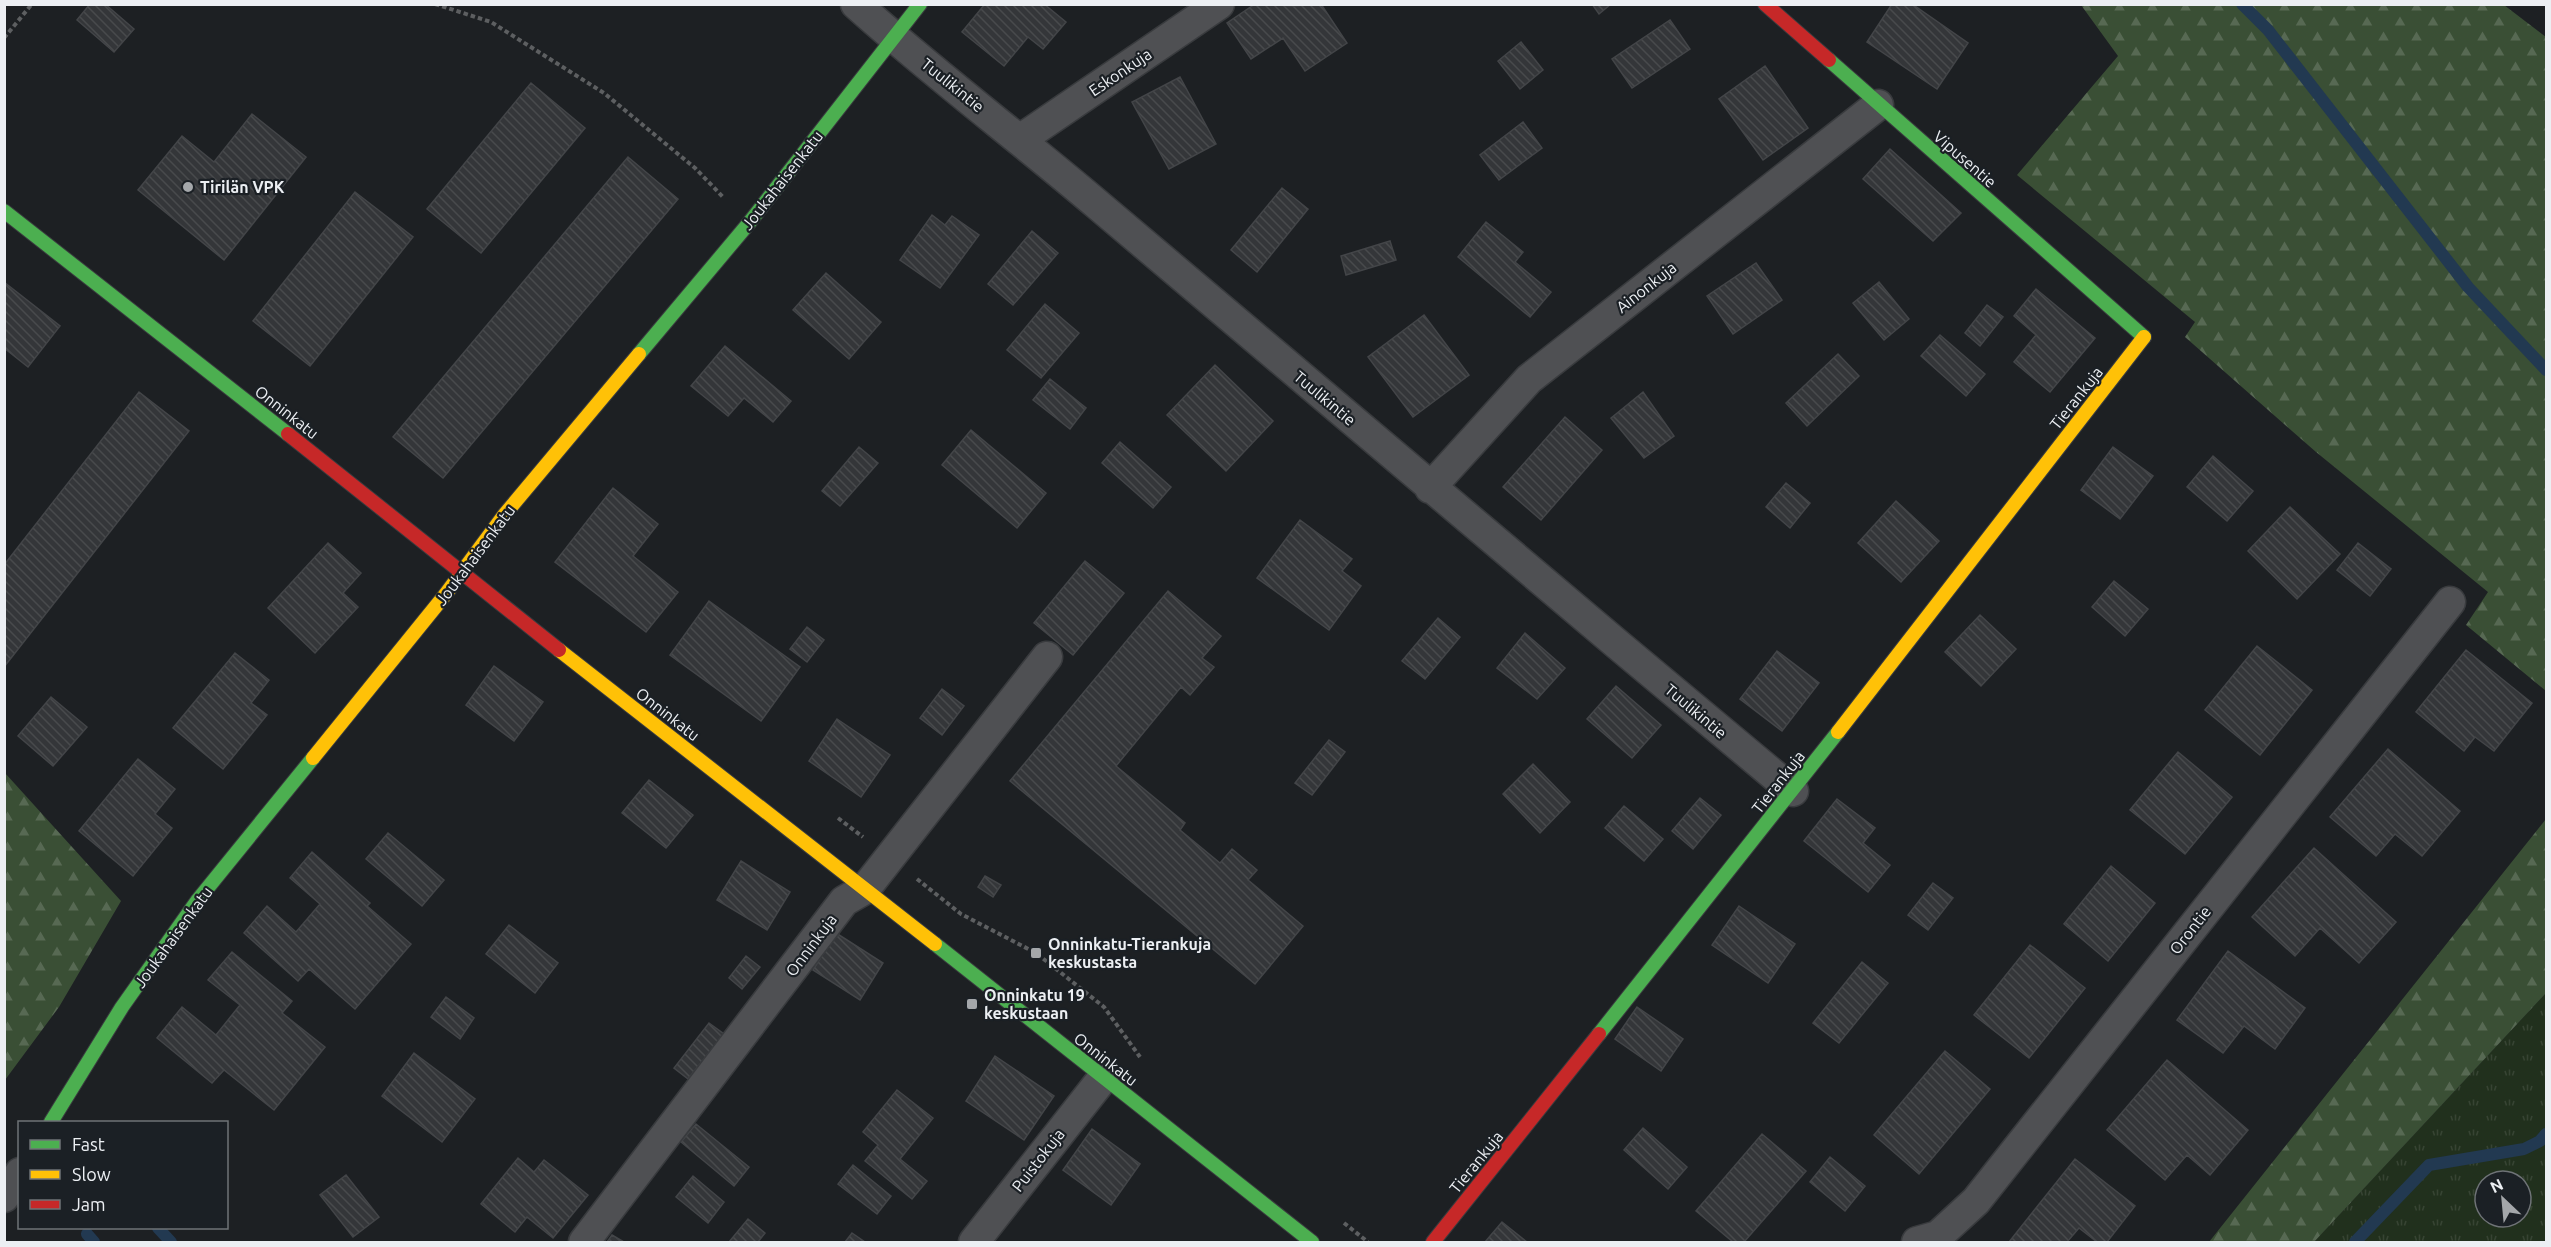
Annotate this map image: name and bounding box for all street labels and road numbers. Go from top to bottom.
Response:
street label: Eskonkuja [1085,45,1155,99]
street label: Tuulikintie [918,54,988,116]
street label: Joukahaisenkatu [738,127,826,233]
street label: Vipusentie [1930,127,2000,191]
street label: Ainonkuja [1612,258,1680,316]
street label: Tierankuja [2046,363,2106,433]
street label: Tuulikintie [1291,367,1359,429]
street label: Onninkatu [252,382,322,442]
street label: Joukahaisenkatu [432,501,518,609]
street label: Tuulikintie [1662,680,1730,742]
street label: Onninkatu [633,684,703,744]
street label: Tierankuja [1748,747,1808,817]
street label: Joukahaisenkatu [130,883,216,991]
street label: Orontie [2166,902,2214,958]
street label: Onninkuja [782,910,840,980]
street label: Onninkatu [1071,1029,1141,1089]
street label: Puistokuja [1008,1125,1068,1195]
street label: Tierankuja [1445,1127,1507,1197]

